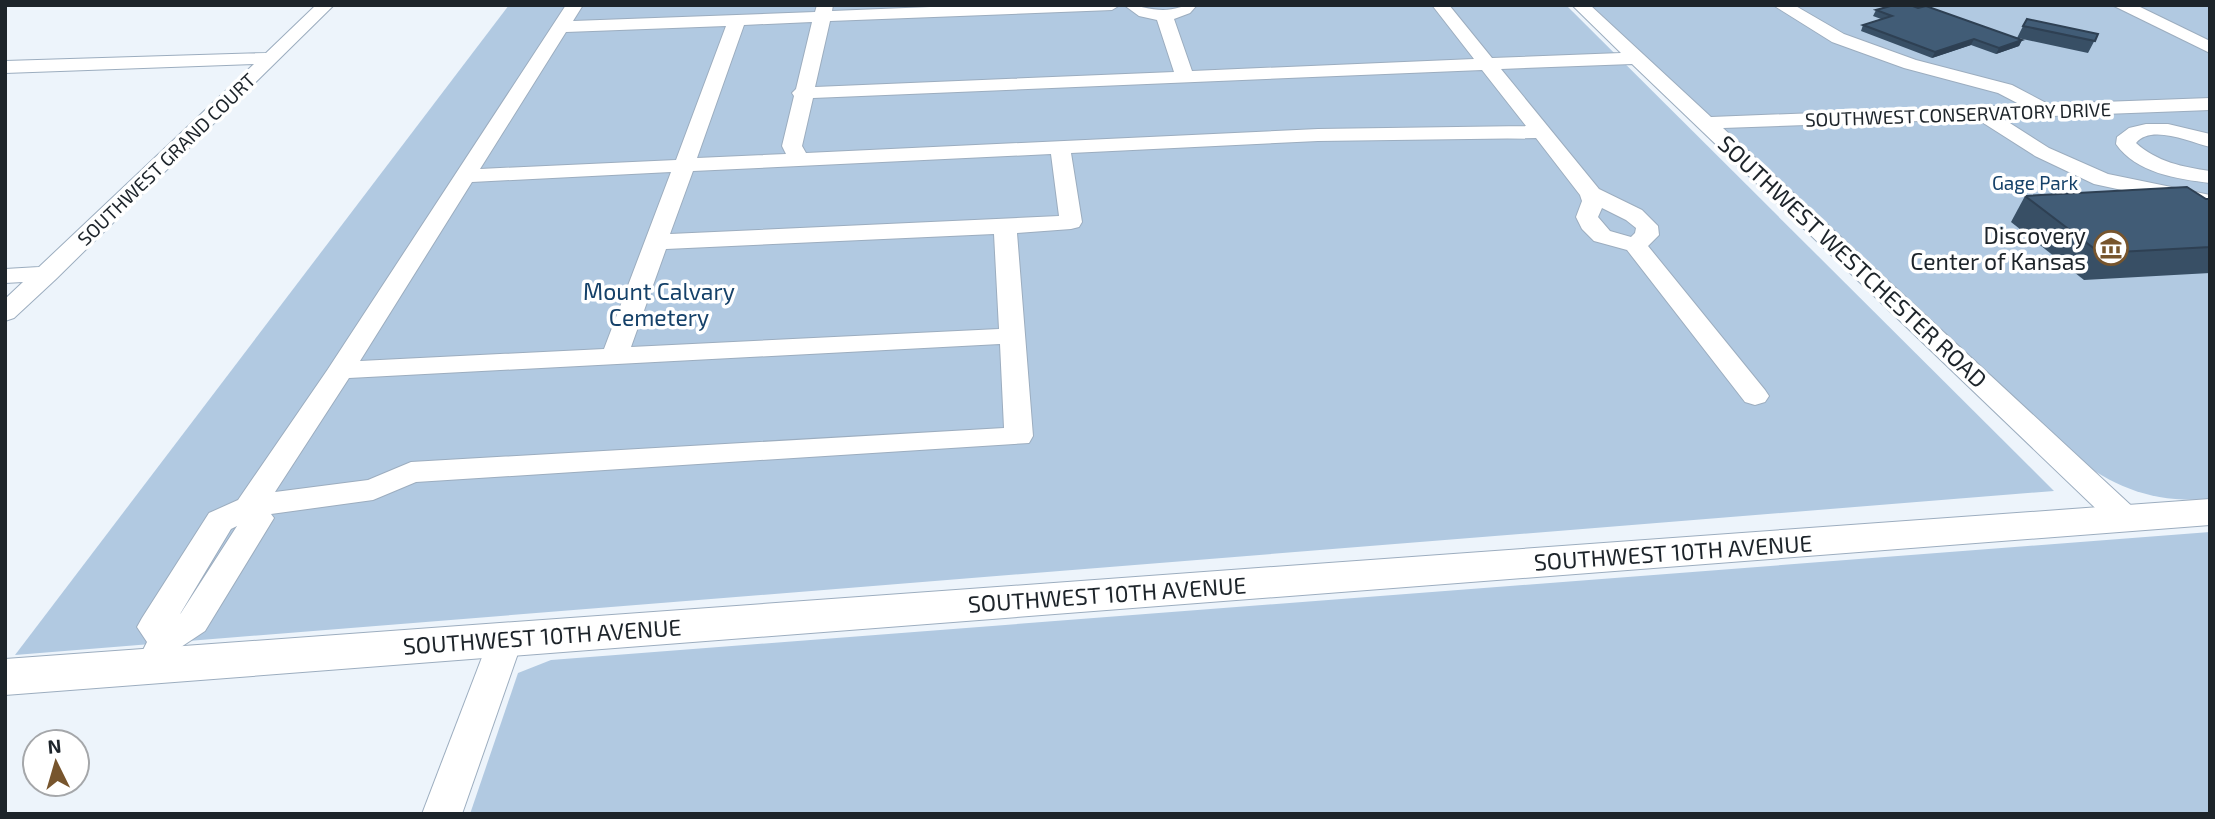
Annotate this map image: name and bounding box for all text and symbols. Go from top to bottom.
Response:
street label: SOUTHWEST GRAND COURT [72,68,260,250]
street label: SOUTHWEST CONSERVATORY DRIVE [1805,97,2111,131]
street label: SOUTHWEST WESTCHESTER ROAD [1713,129,1993,393]
park label: Gage Park [1992,171,2078,194]
place label: Discovery Center of Kansas [1910,221,2086,275]
museum icon: Discovery Center of Kansas [2092,229,2130,267]
park label: Mount Calvary Cemetery [583,277,735,331]
street label: SOUTHWEST 10TH AVENUE [1533,528,1813,576]
street label: SOUTHWEST 10TH AVENUE [967,570,1247,618]
street label: SOUTHWEST 10TH AVENUE [402,612,682,660]
north arrow [21,728,91,798]
text: N [47,734,62,758]

